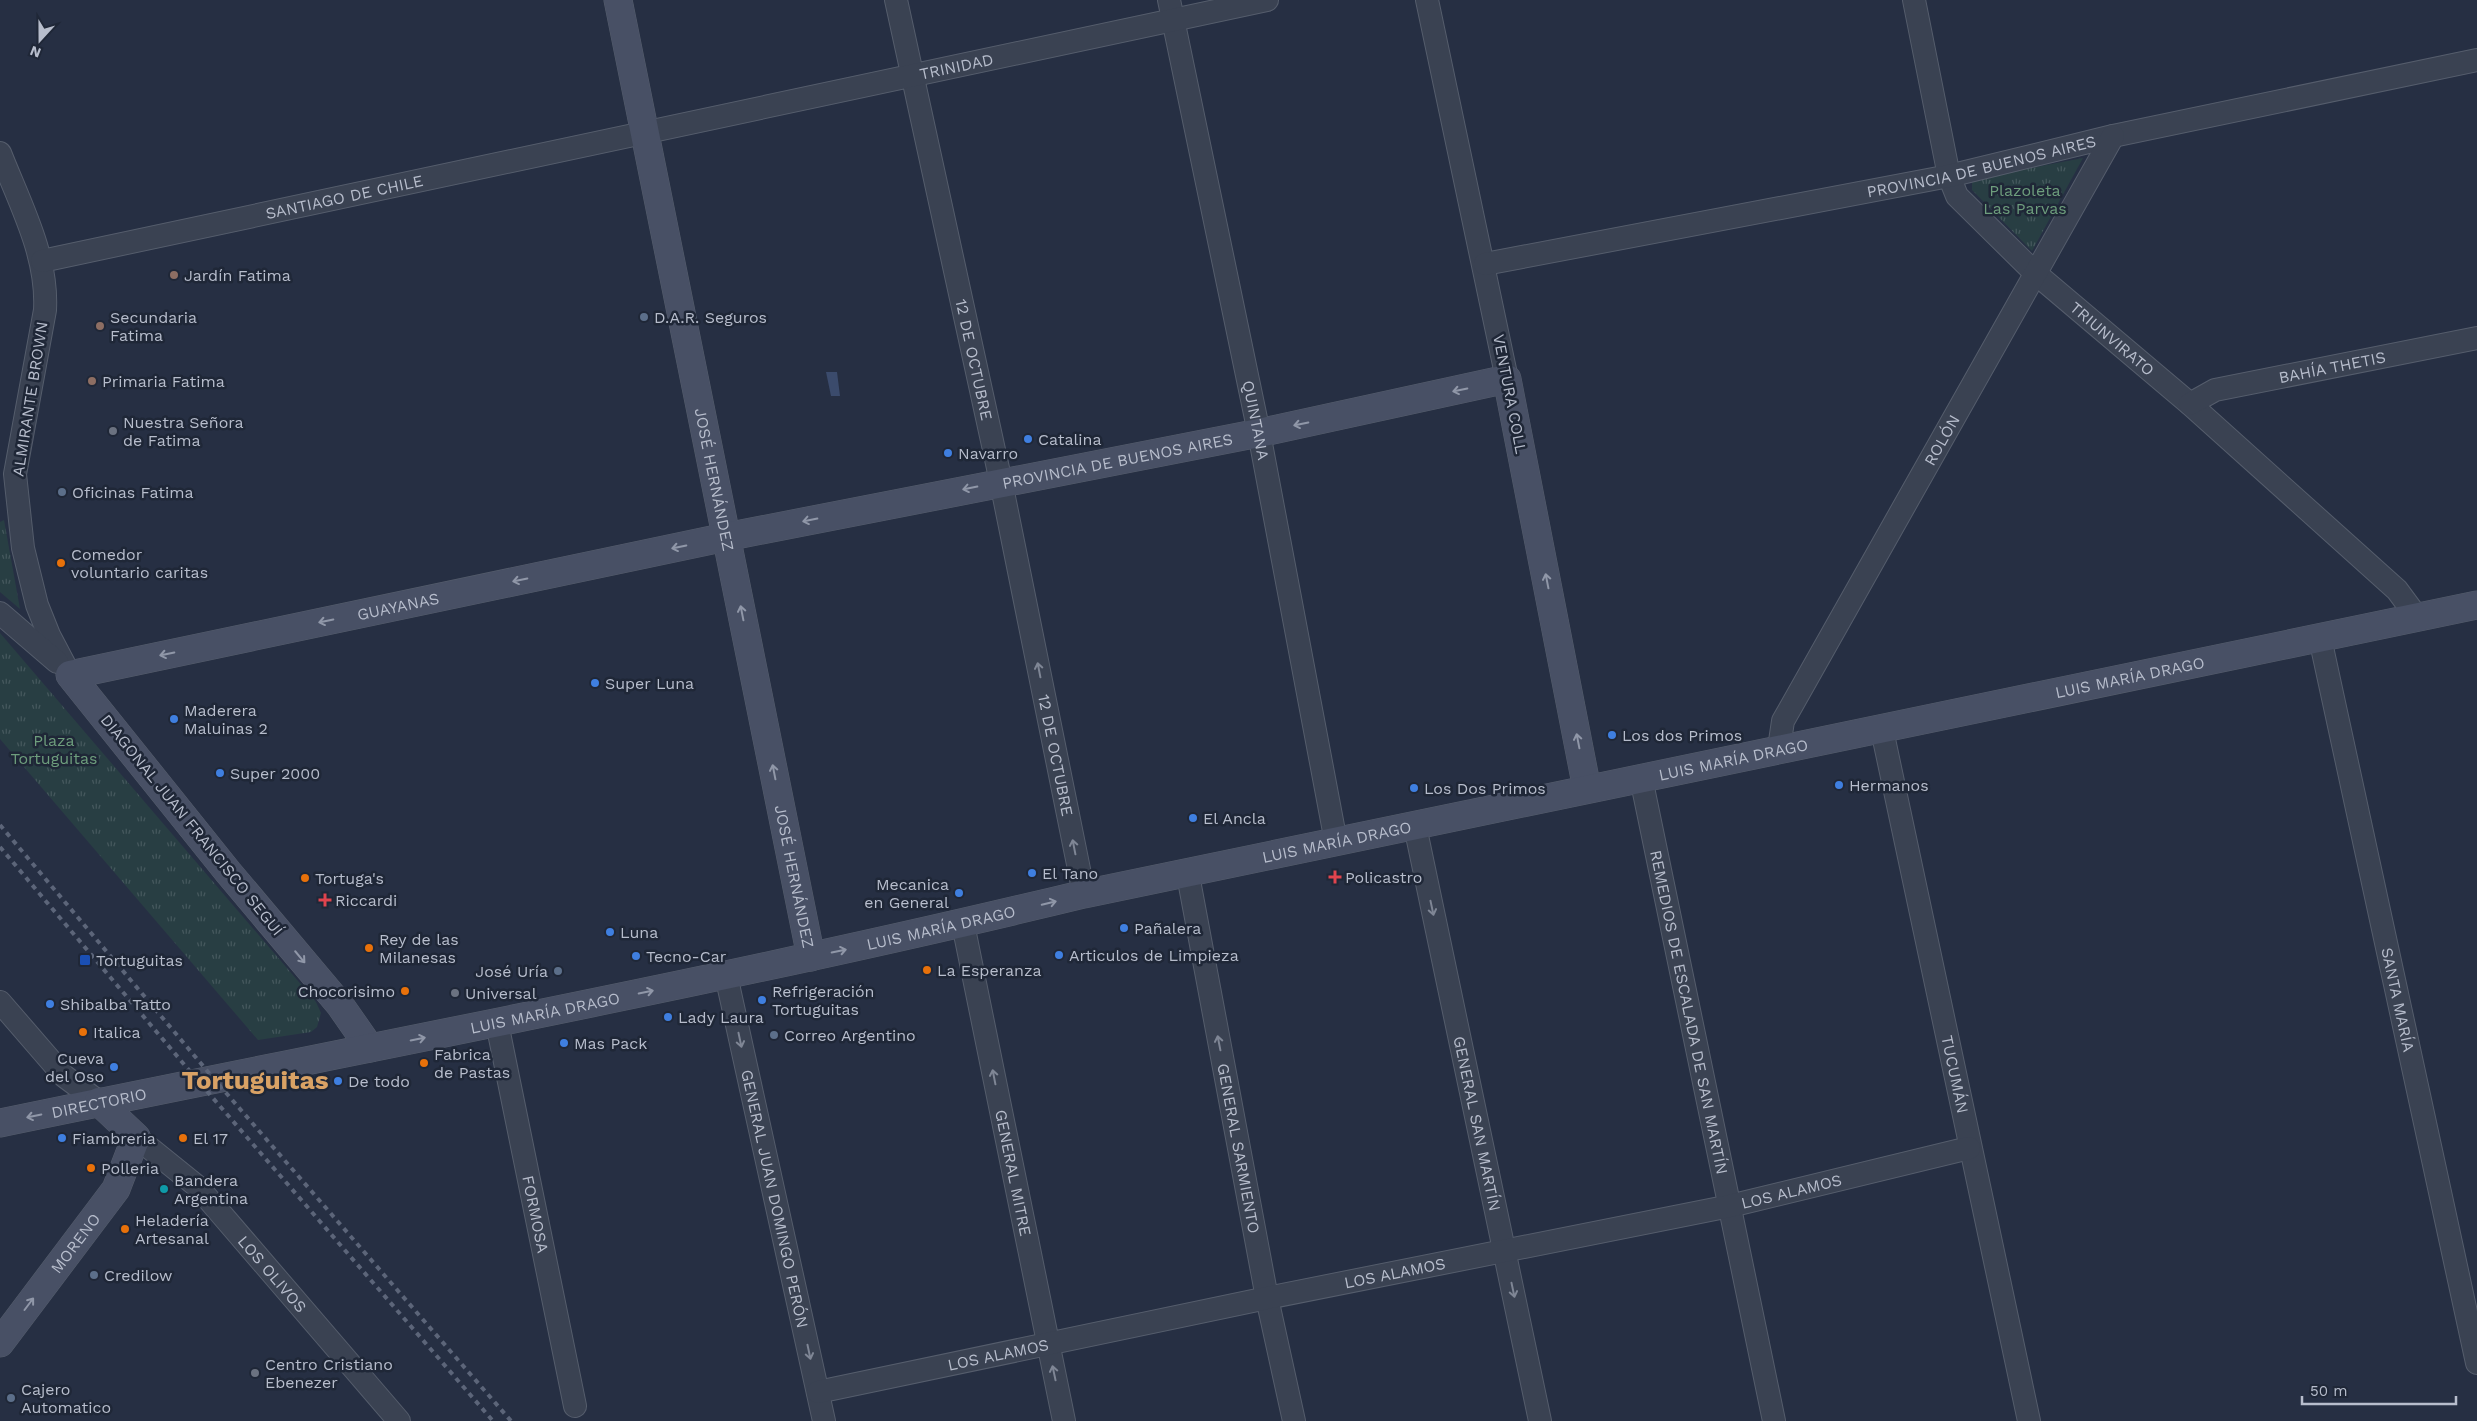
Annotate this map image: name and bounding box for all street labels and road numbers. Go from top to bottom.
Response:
street label: TRINIDAD [918,49,995,83]
street label: PROVINCIA DE BUENOS AIRES [1865,131,2098,201]
street label: SANTIAGO DE CHILE [264,171,425,223]
street label: 12 DE OCTUBRE [952,297,997,422]
street label: TRIUNVIRATO [2066,298,2158,379]
street label: ALMIRANTE BROWN [8,320,52,478]
street label: VENTURA COLL [1489,333,1531,456]
street label: BAHÍA THETIS [2277,347,2387,387]
street label: QUINTANA [1239,378,1273,462]
street label: JOSÉ HERNÁNDEZ [691,406,738,553]
street label: ROLÓN [1920,411,1963,469]
street label: PROVINCIA DE BUENOS AIRES [1001,429,1234,492]
street label: GUAYANAS [355,588,441,624]
street label: LUIS MARÍA DRAGO [2053,652,2206,702]
street label: 12 DE OCTUBRE [1035,693,1078,818]
street label: DIAGONAL JUAN FRANCISCO SEGUÍ [97,711,287,940]
street label: LUIS MARÍA DRAGO [1657,735,1810,784]
street label: JOSÉ HERNÁNDEZ [771,803,818,950]
street label: LUIS MARÍA DRAGO [1260,817,1413,866]
street label: REMEDIOS DE ESCALADA DE SAN MARTÍN [1647,848,1732,1176]
street label: LUIS MARÍA DRAGO [865,901,1017,954]
street label: SANTA MARÍA [2378,946,2419,1054]
street label: LUIS MARÍA DRAGO [469,988,621,1037]
street label: GENERAL SAN MARTÍN [1450,1034,1505,1213]
street label: TUCUMÁN [1938,1034,1973,1115]
street label: GENERAL SARMIENTO [1214,1062,1264,1235]
street label: GENERAL JUAN DOMINGO PERÓN [738,1068,813,1330]
street label: DIRECTORIO [50,1084,148,1122]
street label: GENERAL MITRE [991,1108,1036,1238]
street label: LOS ALAMOS [1739,1170,1844,1212]
street label: FORMOSA [519,1174,553,1255]
street label: MORENO [46,1209,104,1277]
street label: LOS OLIVOS [234,1231,311,1316]
street label: LOS ALAMOS [1342,1253,1447,1292]
street label: LOS ALAMOS [946,1334,1050,1374]

